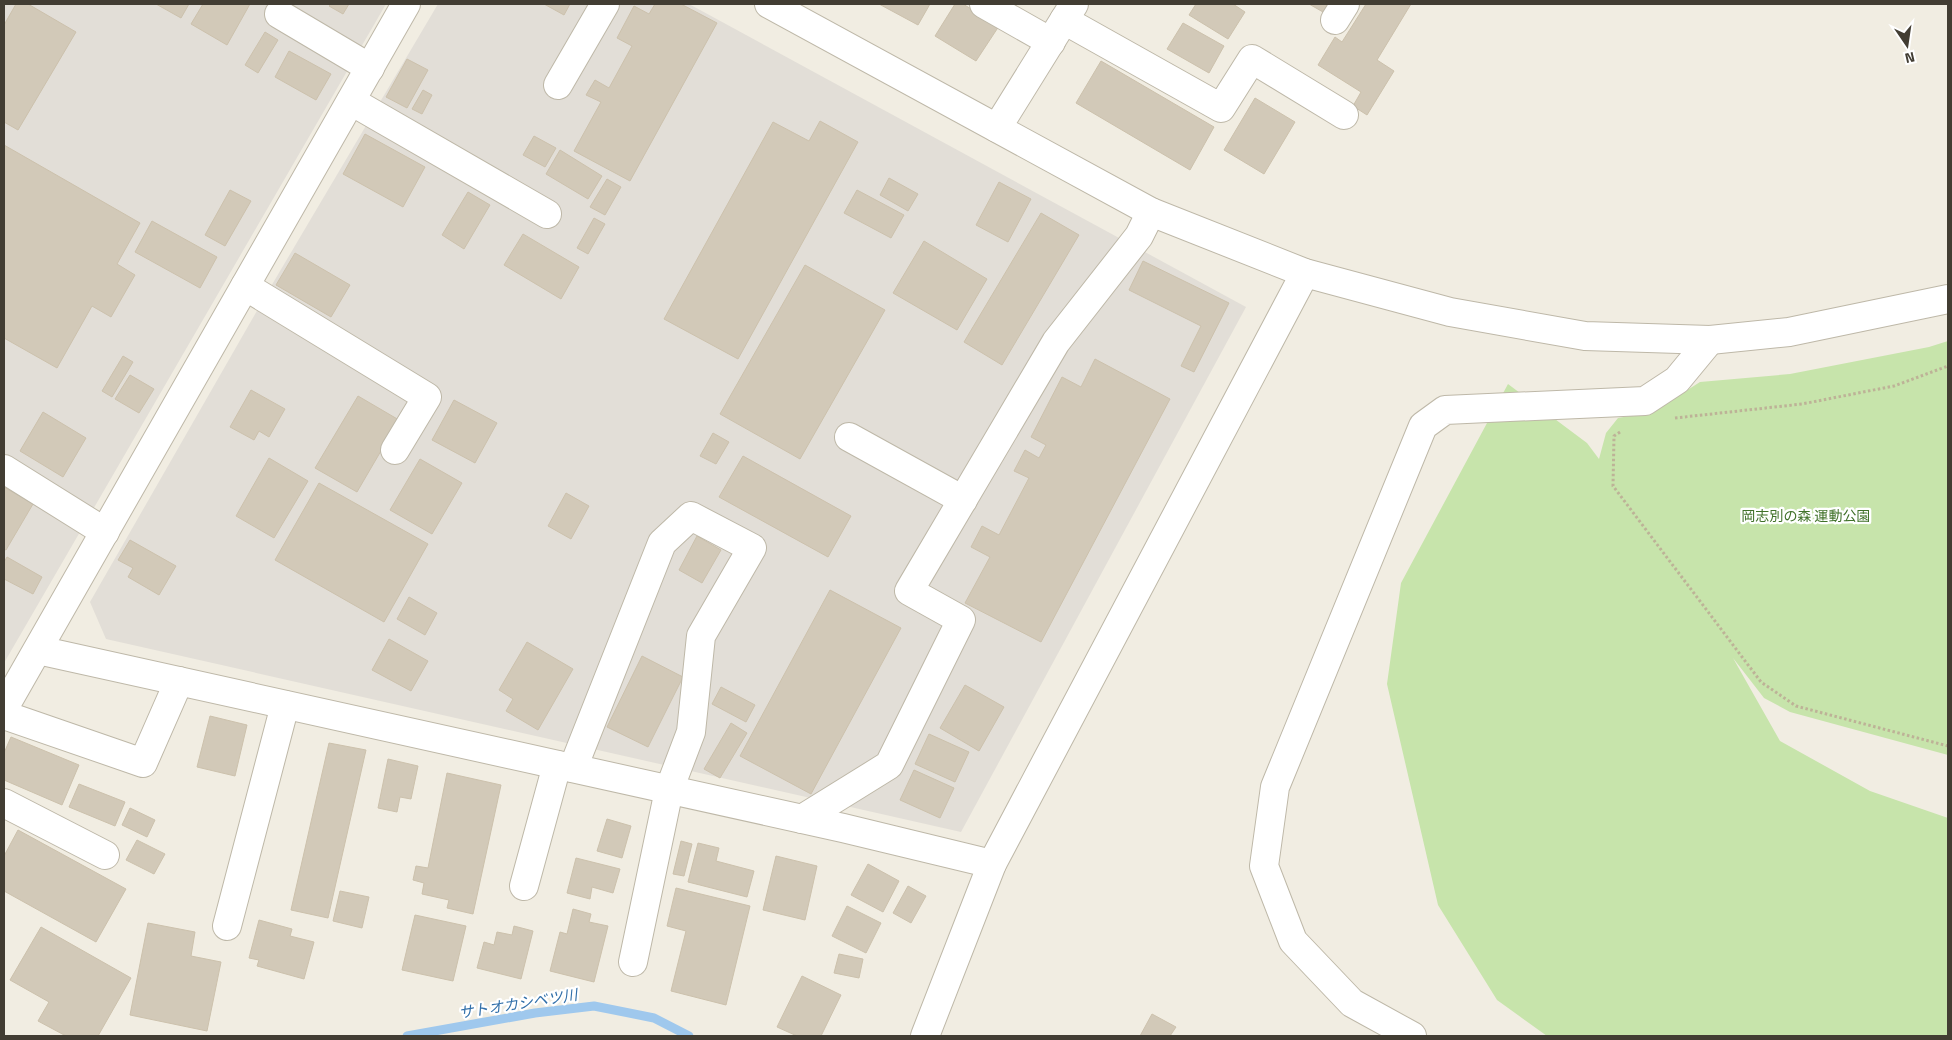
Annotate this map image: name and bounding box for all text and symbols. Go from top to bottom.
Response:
north arrow [1882,20,1932,70]
text: N [1903,47,1917,69]
park label: 岡志別の森 運動公園 [1741,505,1871,526]
water label: サトオカシベツ川 [457,982,581,1024]

